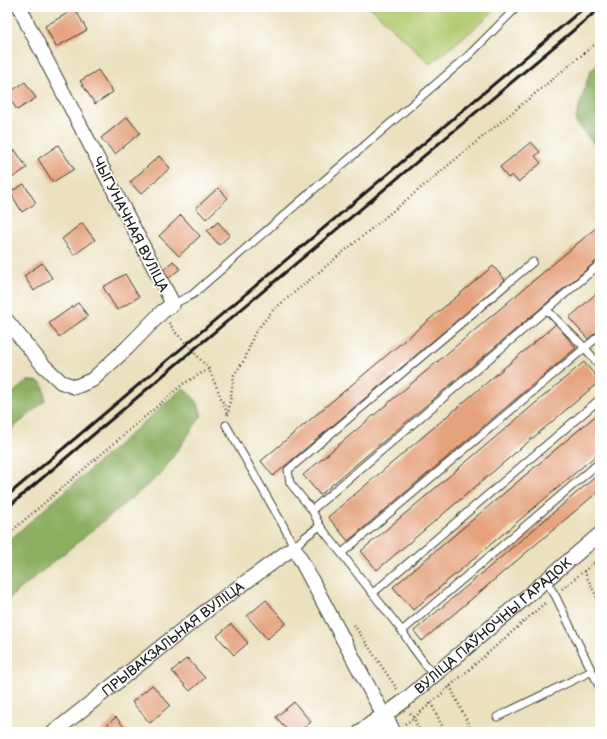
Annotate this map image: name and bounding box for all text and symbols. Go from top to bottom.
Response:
street label: ЧЫГУНАЧНАЯ ВУЛІЦА [89,154,172,295]
street label: ВУЛІЦА ПАЎНОЧНЫ ГАРАДОК [411,554,576,697]
street label: ПРЫВАКЗАЛЬНАЯ ВУЛІЦА [98,578,248,700]

